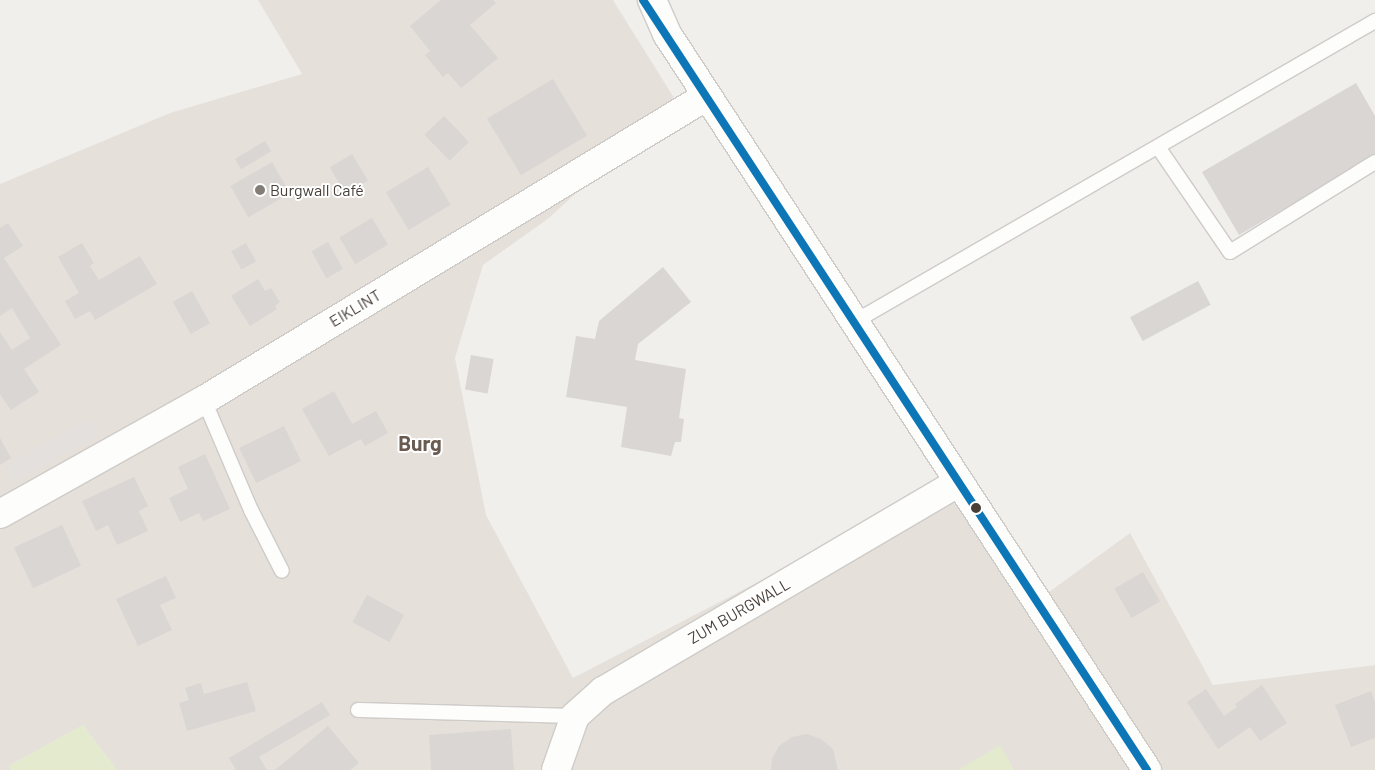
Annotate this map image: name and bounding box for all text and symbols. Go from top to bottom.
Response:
place label: Burgwall Café [270,180,364,200]
marker: Burgwall Café [254,184,266,196]
street label: EIKLINT [326,285,384,331]
district label: Burg [398,430,442,456]
unlabelled marker [971,503,981,513]
street label: ZUM BURGWALL [685,574,793,648]

